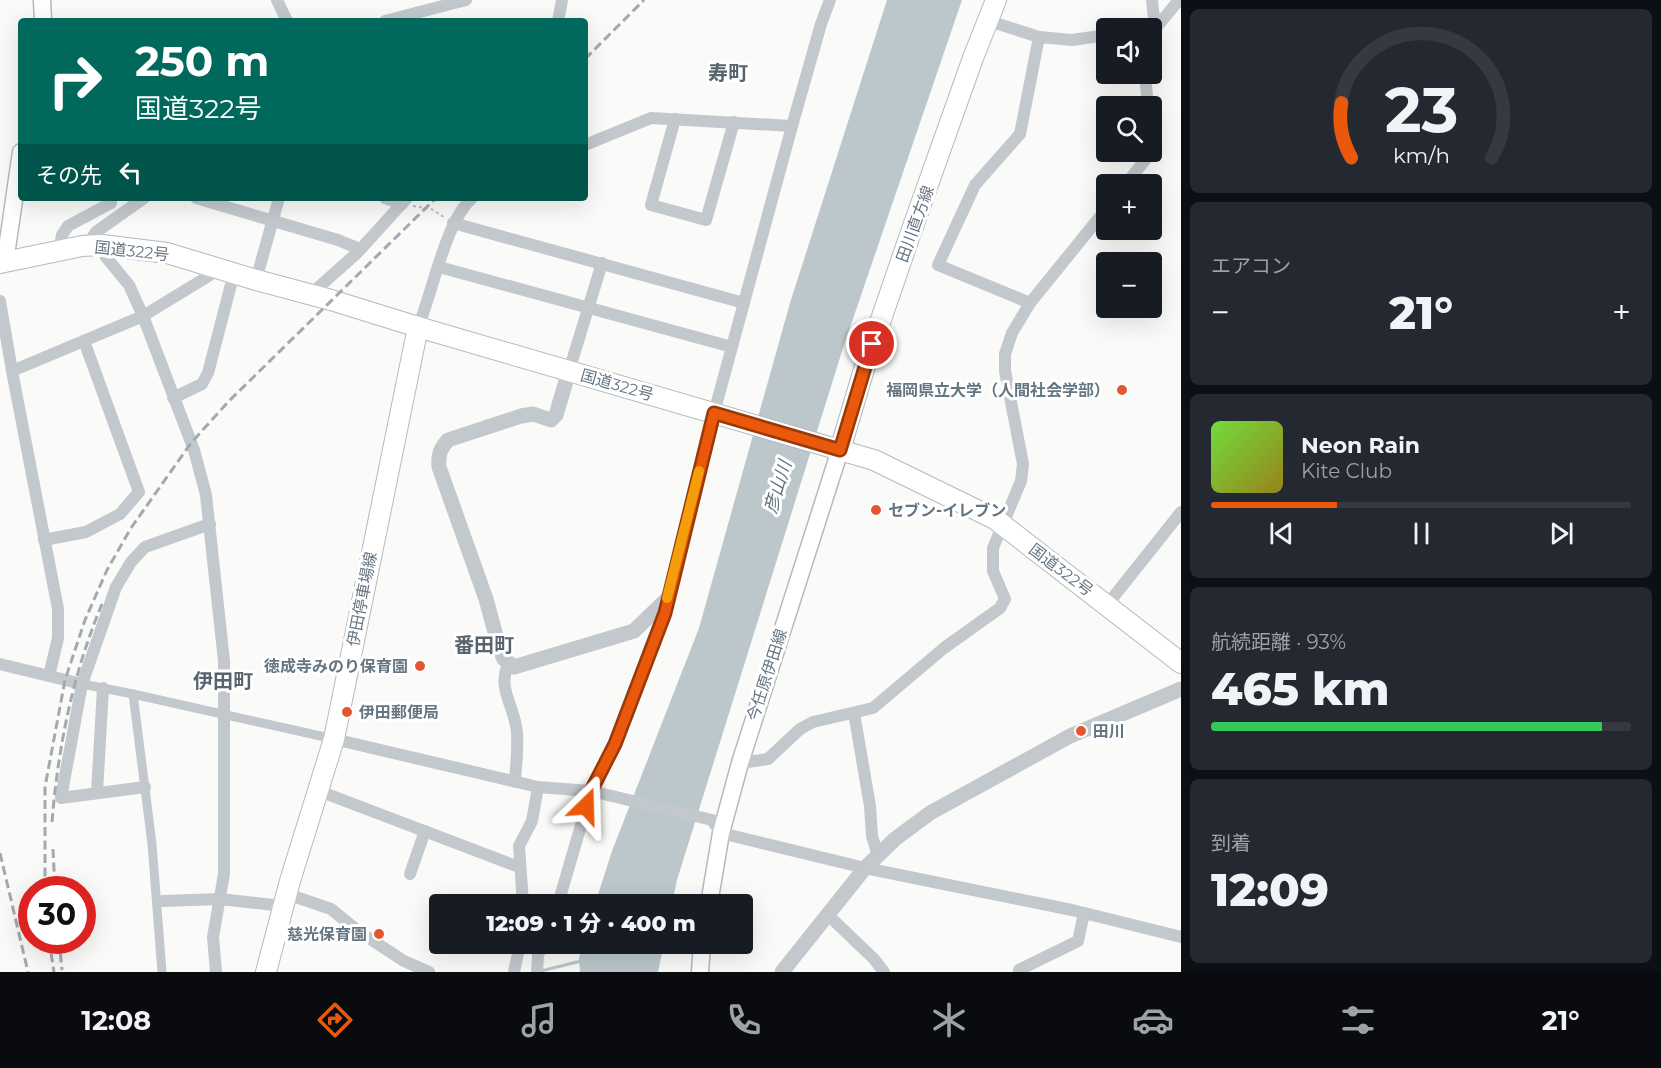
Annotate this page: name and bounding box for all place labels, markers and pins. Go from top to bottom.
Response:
pin [846,318,897,369]
place label: 福岡県立大学（人間社会学部） [886,381,1110,400]
marker: 福岡県立大学（人間社会学部） [1115,383,1129,397]
place label: セブン-イレブン [888,501,1006,520]
marker: セブン-イレブン [869,503,883,517]
place label: 徳成寺みのり保育園 [264,657,408,676]
marker: 徳成寺みのり保育園 [413,659,427,673]
place label: 伊田郵便局 [358,703,439,722]
marker: 伊田郵便局 [340,705,354,719]
place label: 田川 [1093,722,1125,741]
marker: 田川 [1074,724,1088,738]
place label: 慈光保育園 [287,925,367,944]
marker: 慈光保育園 [372,927,386,941]

